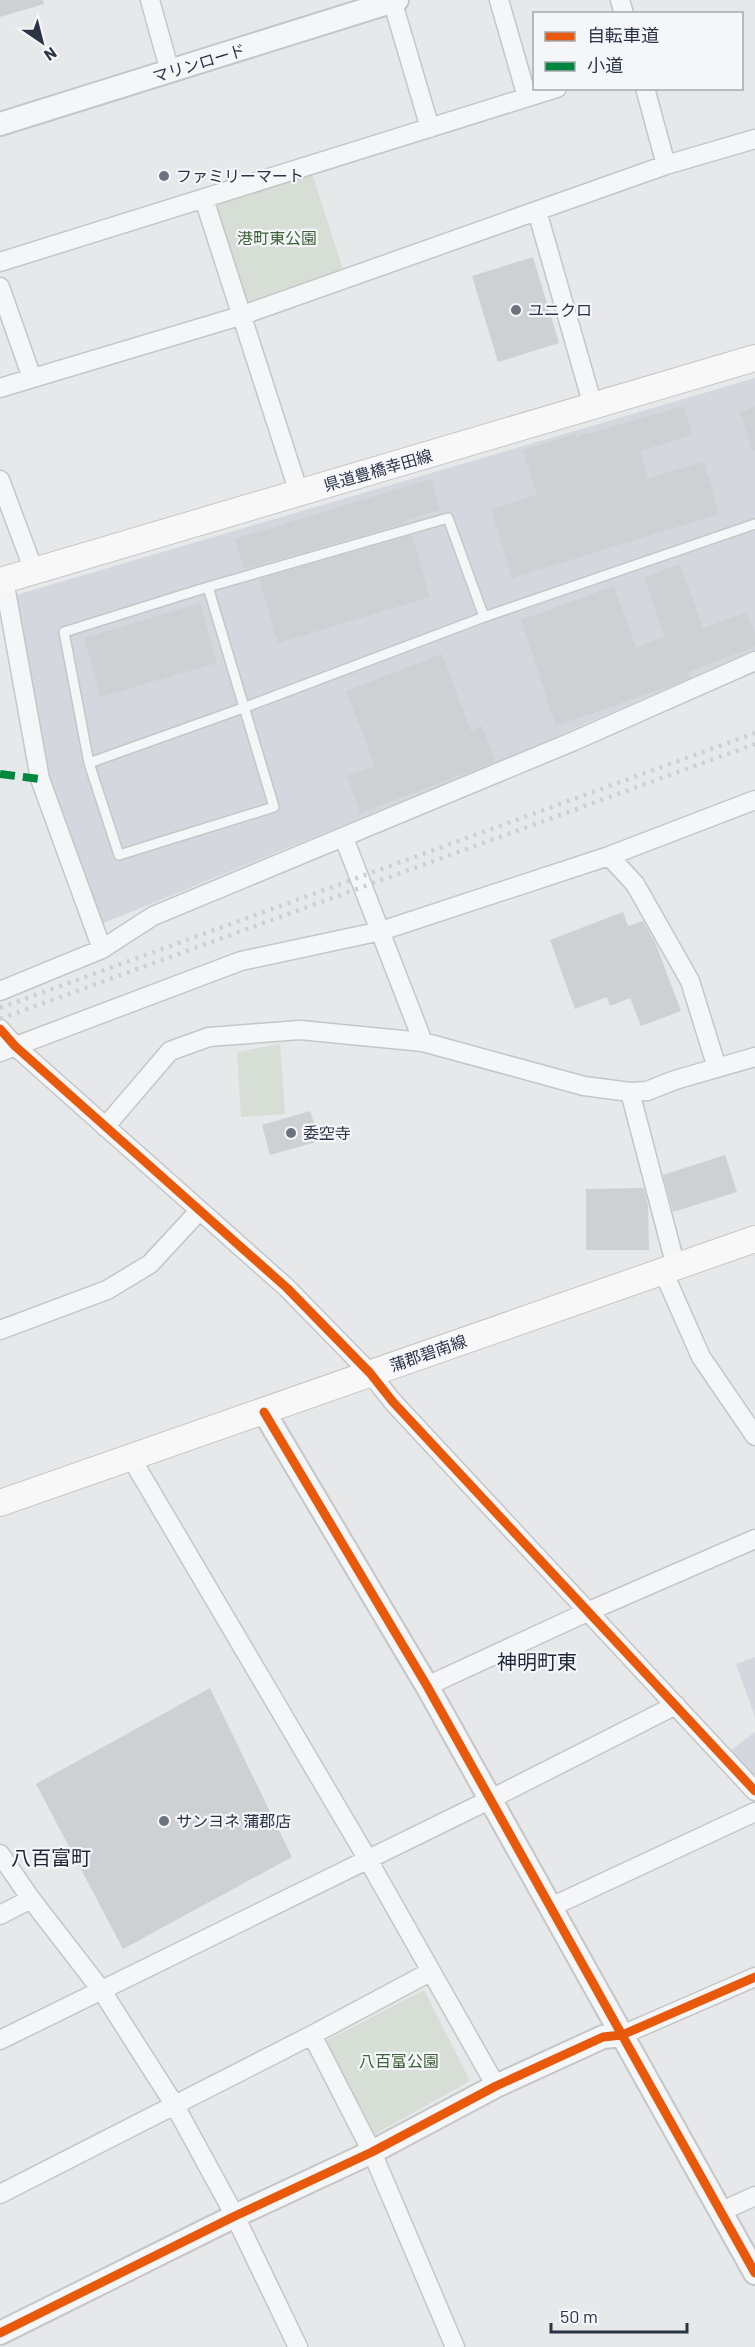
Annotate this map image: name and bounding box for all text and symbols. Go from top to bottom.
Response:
north arrow [12,12,72,72]
legend [533,12,743,90]
text: 自転車道 [587,24,659,46]
street label: マリンロード [150,39,248,86]
text: N [41,44,61,66]
text: 小道 [587,54,623,76]
place label: ファミリーマート [176,166,304,185]
marker: ファミリーマート [157,169,171,183]
park label: 港町東公園 [237,228,317,247]
place label: ユニクロ [528,300,592,319]
marker: ユニクロ [509,303,523,317]
street label: 県道豊橋幸田線 [321,445,434,494]
place label: 委空寺 [303,1123,351,1142]
marker: 委空寺 [284,1126,298,1140]
street label: 蒲郡碧南線 [387,1331,469,1375]
district label: 神明町東 [497,1649,577,1673]
place label: サンヨネ 蒲郡店 [176,1811,291,1830]
marker: サンヨネ 蒲郡店 [157,1814,171,1828]
district label: 八百富町 [11,1845,91,1869]
park label: 八百富公園 [359,2051,439,2070]
scale bar [551,2296,688,2334]
text: 50 m [560,2305,598,2327]

